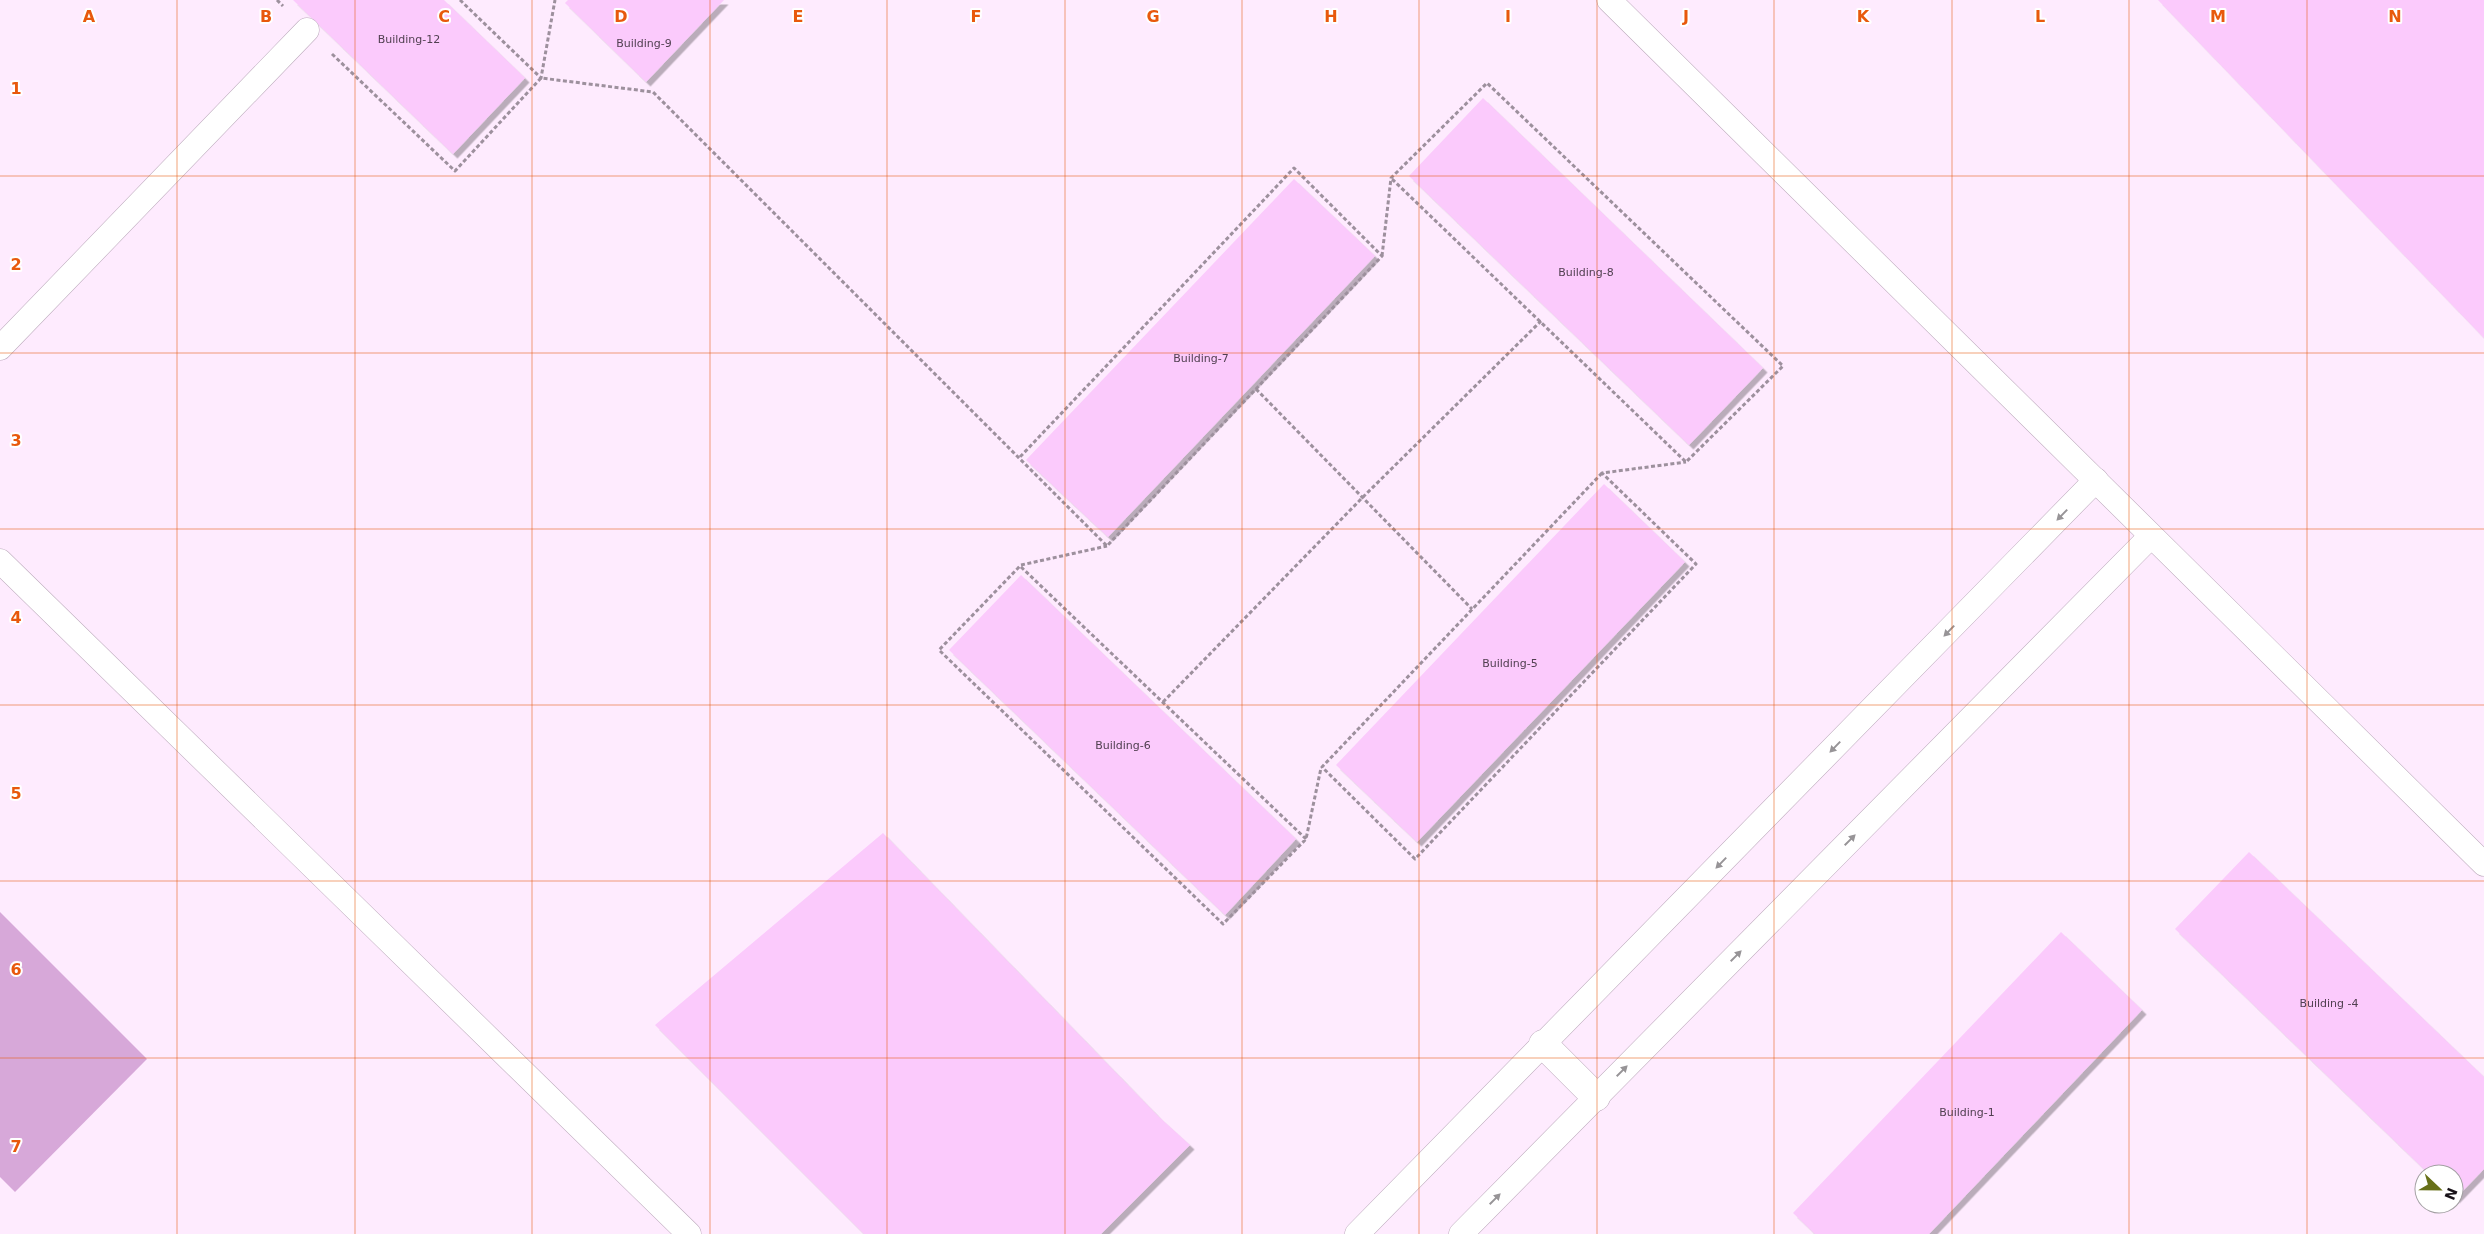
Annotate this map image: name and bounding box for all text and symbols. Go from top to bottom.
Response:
text: A [83,7,96,26]
text: B [260,7,272,26]
text: C [438,7,450,26]
text: D [614,7,628,26]
text: E [793,7,803,26]
text: F [971,7,981,26]
text: G [1146,7,1160,26]
text: H [1324,7,1338,26]
text: I [1505,7,1511,26]
text: J [1682,7,1689,26]
text: K [1857,7,1870,26]
text: L [2035,7,2045,26]
text: M [2210,7,2226,26]
text: N [2388,7,2402,26]
house number: Building-12 [378,33,440,46]
house number: Building-9 [616,37,672,50]
text: 1 [10,79,22,98]
text: 2 [10,255,22,274]
house number: Building-8 [1558,266,1614,279]
house number: Building-7 [1173,352,1229,365]
text: 3 [10,431,22,450]
one-way arrow [2056,509,2068,521]
text: 4 [10,608,22,627]
one-way arrow [1943,625,1955,637]
house number: Building-5 [1482,657,1538,670]
house number: Building-6 [1095,739,1151,752]
one-way arrow [1829,741,1841,753]
text: 5 [10,784,22,803]
one-way arrow [1844,834,1856,846]
one-way arrow [1715,857,1727,869]
one-way arrow [1730,950,1742,962]
text: 6 [10,960,22,979]
house number: Building -4 [2299,997,2359,1010]
one-way arrow [1616,1066,1628,1078]
house number: Building-1 [1939,1106,1995,1119]
text: 7 [10,1137,22,1156]
north arrow [2414,1164,2464,1214]
text: N [2441,1185,2461,1202]
one-way arrow [1489,1194,1501,1206]

